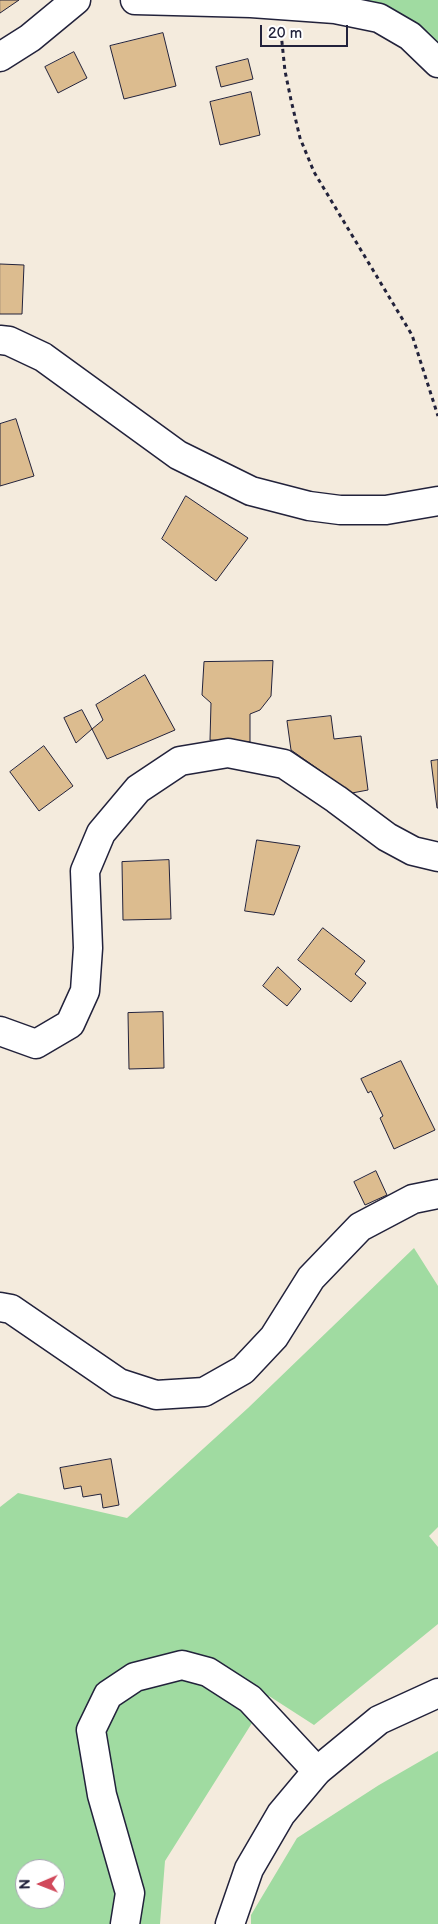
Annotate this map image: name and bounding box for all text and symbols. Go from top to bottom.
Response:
scale bar [263,15,350,47]
text: 20 m [268,24,302,43]
north arrow [15,1859,65,1909]
text: N [17,1879,34,1890]

